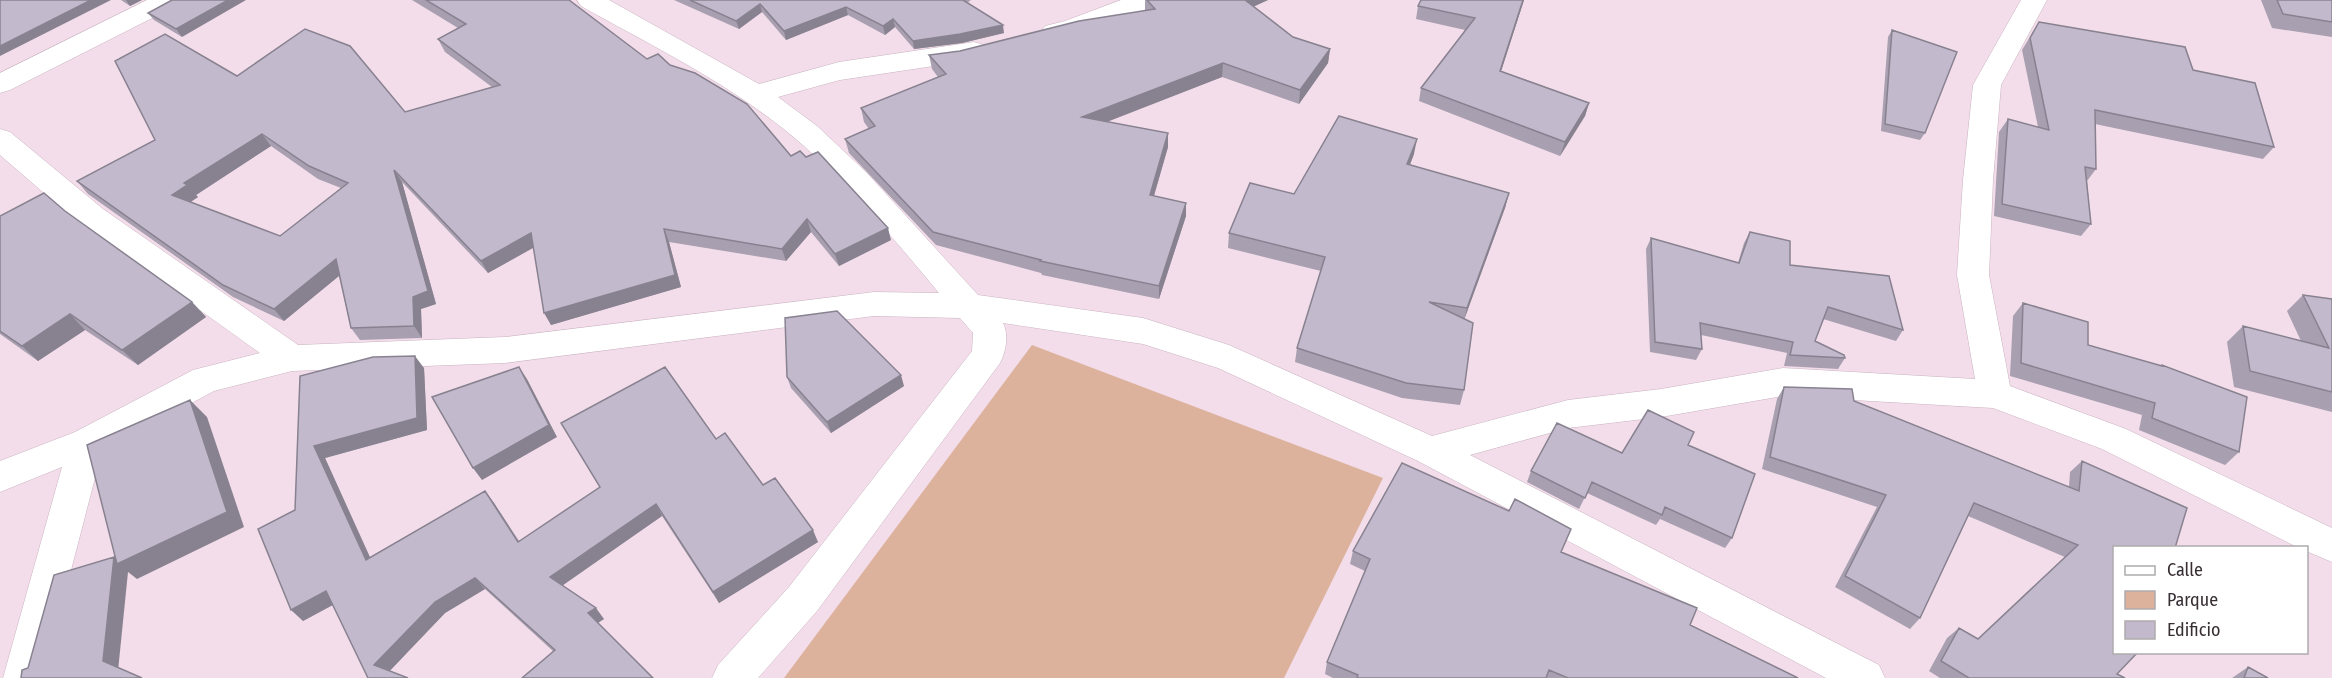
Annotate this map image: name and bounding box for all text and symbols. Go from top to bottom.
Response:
legend [2113,546,2308,654]
text: Calle [2167,559,2203,581]
text: Parque [2167,589,2218,611]
text: Edificio [2167,619,2220,641]

